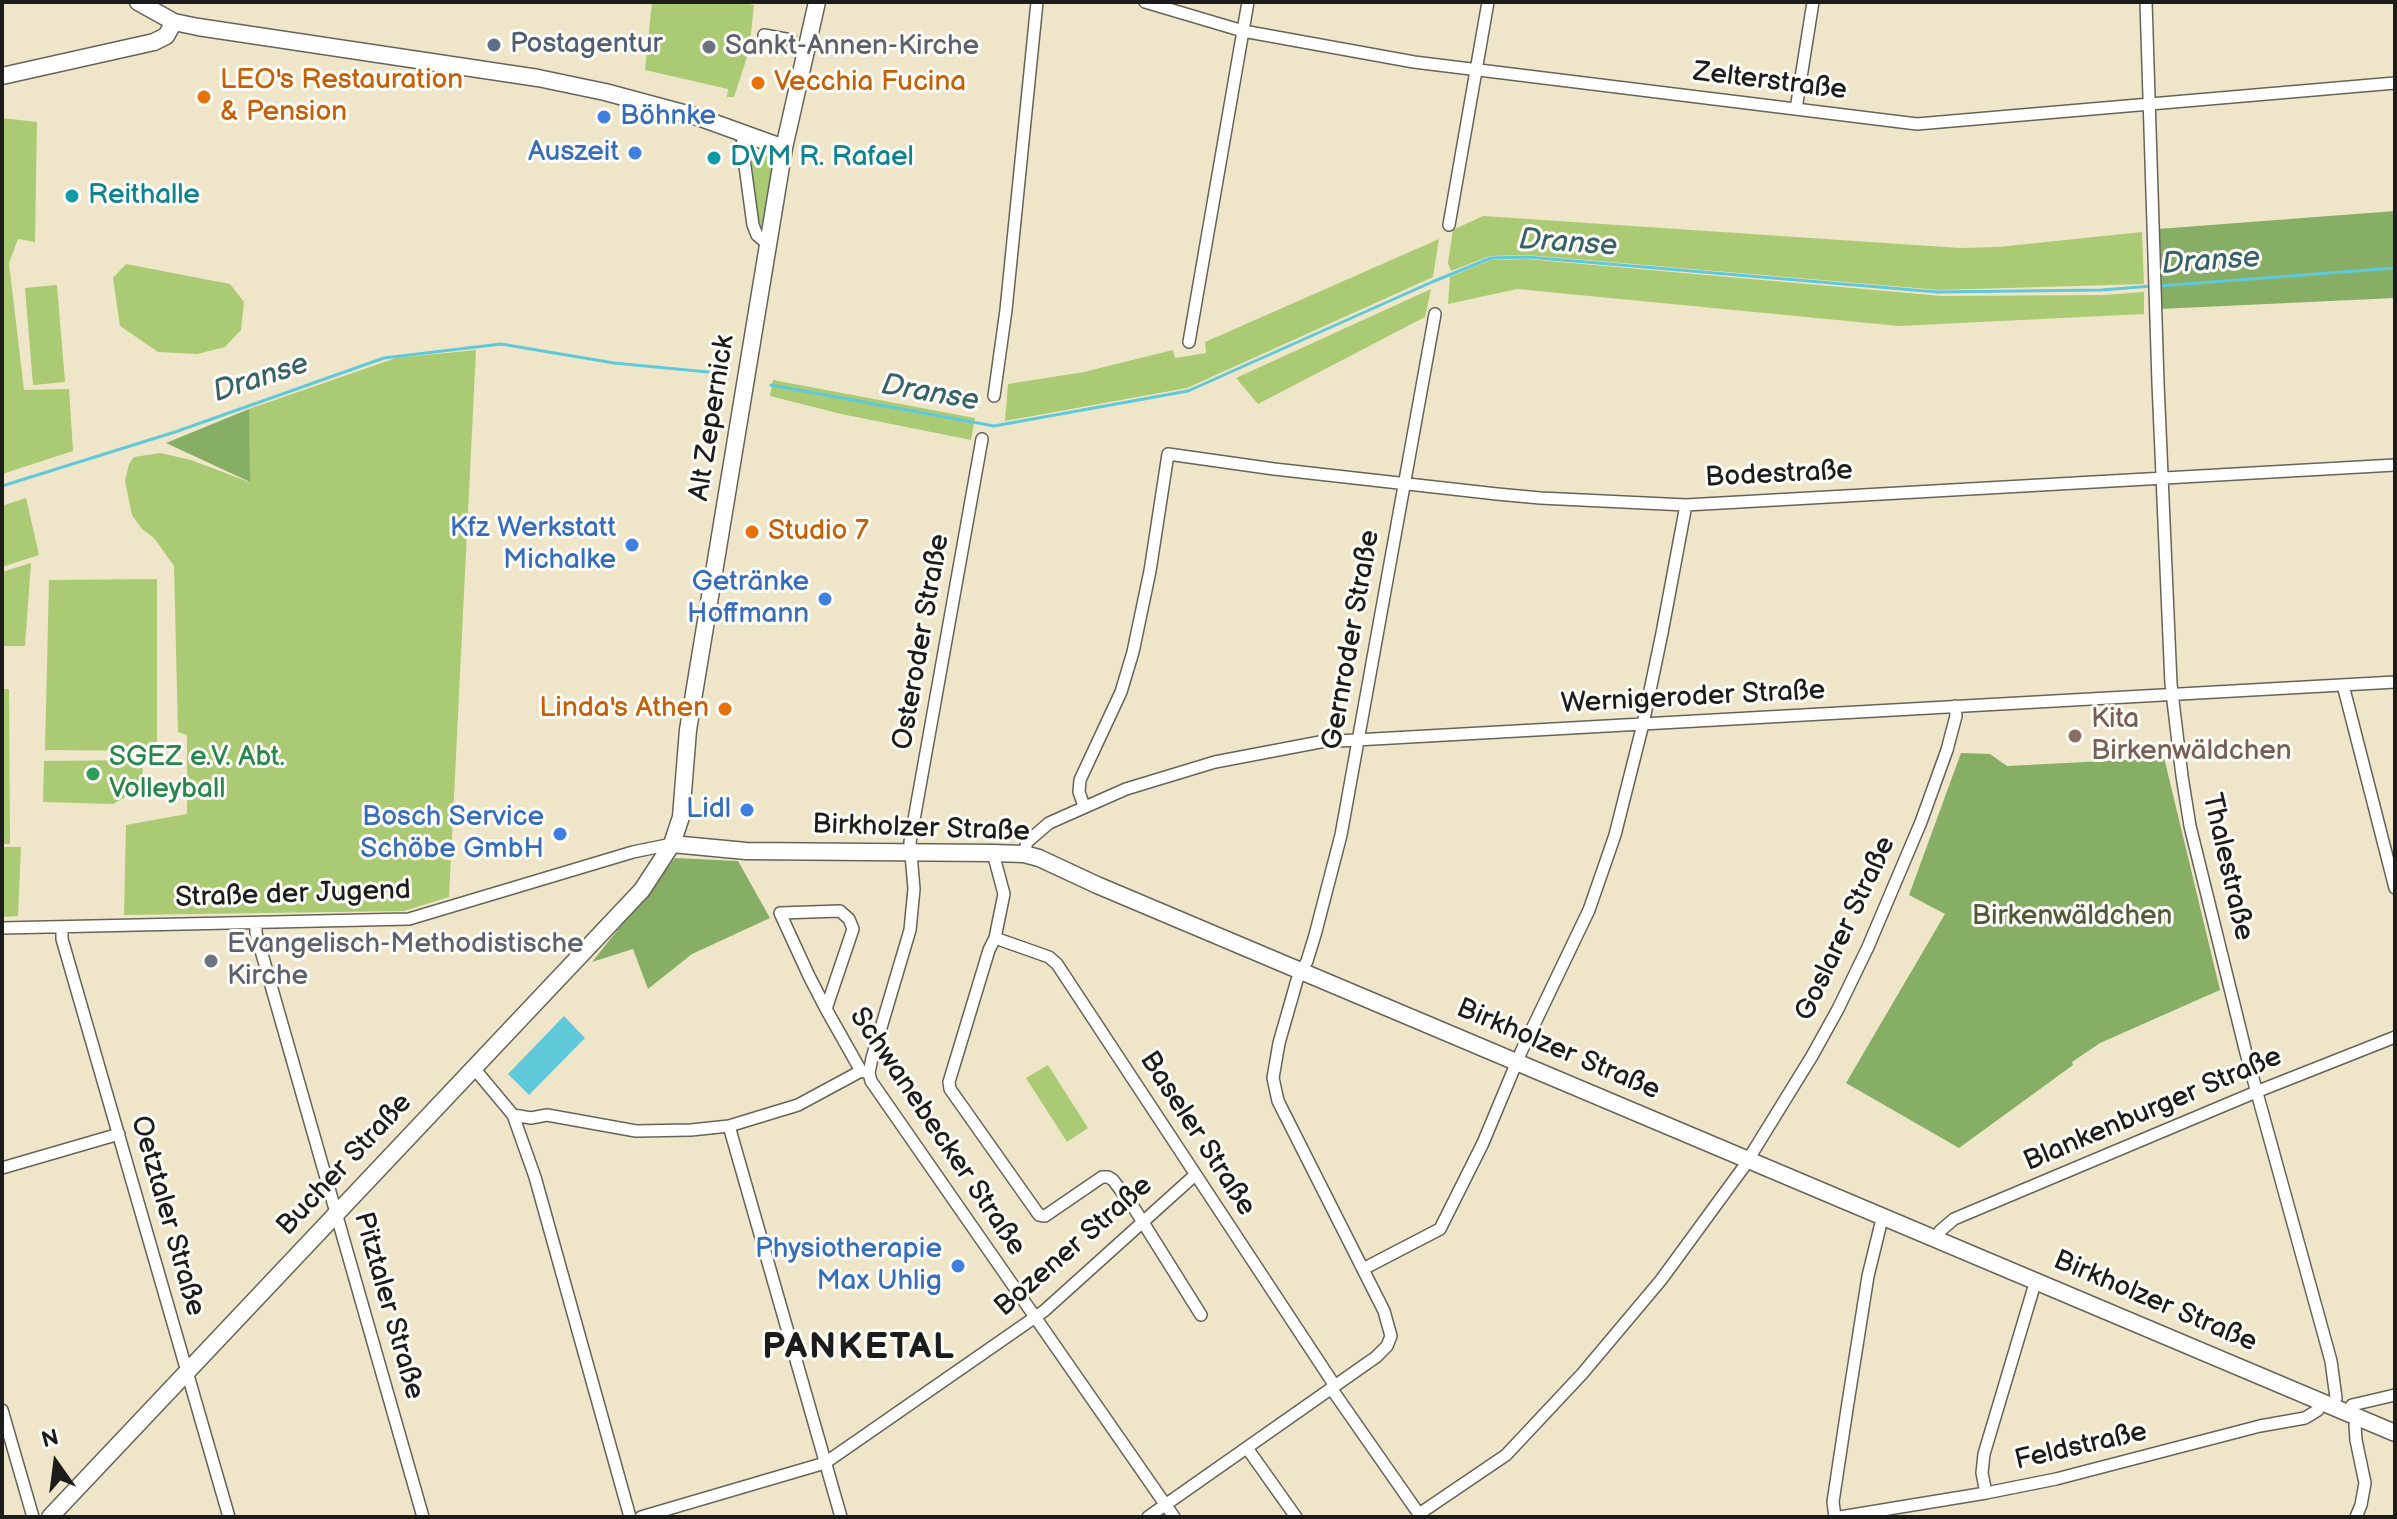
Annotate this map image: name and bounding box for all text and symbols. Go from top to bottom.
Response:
place label: Postagentur [510,28,663,62]
place label: Sankt-Annen-Kirche [725,30,979,64]
marker: Postagentur [485,36,503,54]
marker: Sankt-Annen-Kirche [700,38,718,56]
street label: Zelterstraße [1691,56,1849,108]
place label: LEO's Restauration & Pension [220,64,463,130]
place label: Vecchia Fucina [774,66,966,100]
marker: Vecchia Fucina [749,74,767,92]
marker: LEO's Restauration & Pension [195,88,213,106]
place label: Böhnke [620,100,716,134]
marker: Böhnke [595,108,613,126]
place label: Auszeit [528,136,619,170]
place label: DVM R. Rafael [730,141,914,175]
marker: Auszeit [626,144,644,162]
marker: DVM R. Rafael [705,149,723,167]
place label: Reithalle [88,179,200,213]
marker: Reithalle [63,187,81,205]
water label: Dranse [1518,223,1618,265]
water label: Dranse [2161,241,2261,283]
street label: Alt Zepernick [683,333,743,503]
water label: Dranse [209,347,313,411]
water label: Dranse [878,368,982,420]
street label: Bodestraße [1704,454,1854,496]
place label: Kfz Werkstatt Michalke [450,512,616,578]
place label: Studio 7 [768,515,869,549]
marker: Studio 7 [743,523,761,541]
street label: Gernroder Straße [1316,528,1388,752]
street label: Osteroder Straße [886,532,958,752]
marker: Kfz Werkstatt Michalke [623,536,641,554]
place label: Getränke Hoffmann [687,566,809,632]
marker: Getränke Hoffmann [816,590,834,608]
street label: Wernigeroder Straße [1560,674,1826,722]
place label: Linda's Athen [539,692,709,726]
marker: Linda's Athen [716,700,734,718]
place label: Kita Birkenwäldchen [2091,703,2292,769]
marker: Kita Birkenwäldchen [2066,727,2084,745]
place label: SGEZ e.V. Abt. Volleyball [109,741,285,807]
marker: SGEZ e.V. Abt. Volleyball [84,765,102,783]
street label: Thalestraße [2194,790,2260,944]
place label: Lidl [686,793,731,827]
place label: Bosch Service Schöbe GmbH [360,801,544,867]
marker: Lidl [738,801,756,819]
street label: Birkholzer Straße [812,808,1030,850]
marker: Bosch Service Schöbe GmbH [551,825,569,843]
street label: Goslarer Straße [1789,831,1903,1027]
street label: Straße der Jugend [175,874,411,916]
park label: Birkenwäldchen [1972,900,2172,934]
place label: Evangelisch-Methodistische Kirche [227,928,584,994]
marker: Evangelisch-Methodistische Kirche [202,952,220,970]
street label: Birkholzer Straße [1451,992,1665,1108]
street label: Schwanebecker Straße [841,1002,1033,1262]
street label: Blankenburger Straße [2019,1040,2287,1180]
street label: Baseler Straße [1131,1046,1263,1222]
street label: Bucher Straße [270,1087,420,1243]
street label: Oetztaler Straße [122,1112,212,1320]
street label: Bozener Straße [988,1169,1160,1325]
street label: Pitztaler Straße [345,1208,431,1404]
place label: Physiotherapie Max Uhlig [755,1233,942,1299]
street label: Birkholzer Straße [2048,1244,2262,1360]
marker: Physiotherapie Max Uhlig [949,1257,967,1275]
district label: PANKETAL [762,1327,956,1371]
street label: Feldstraße [2012,1415,2150,1479]
north arrow [16,1423,96,1503]
text: N [39,1424,61,1454]

